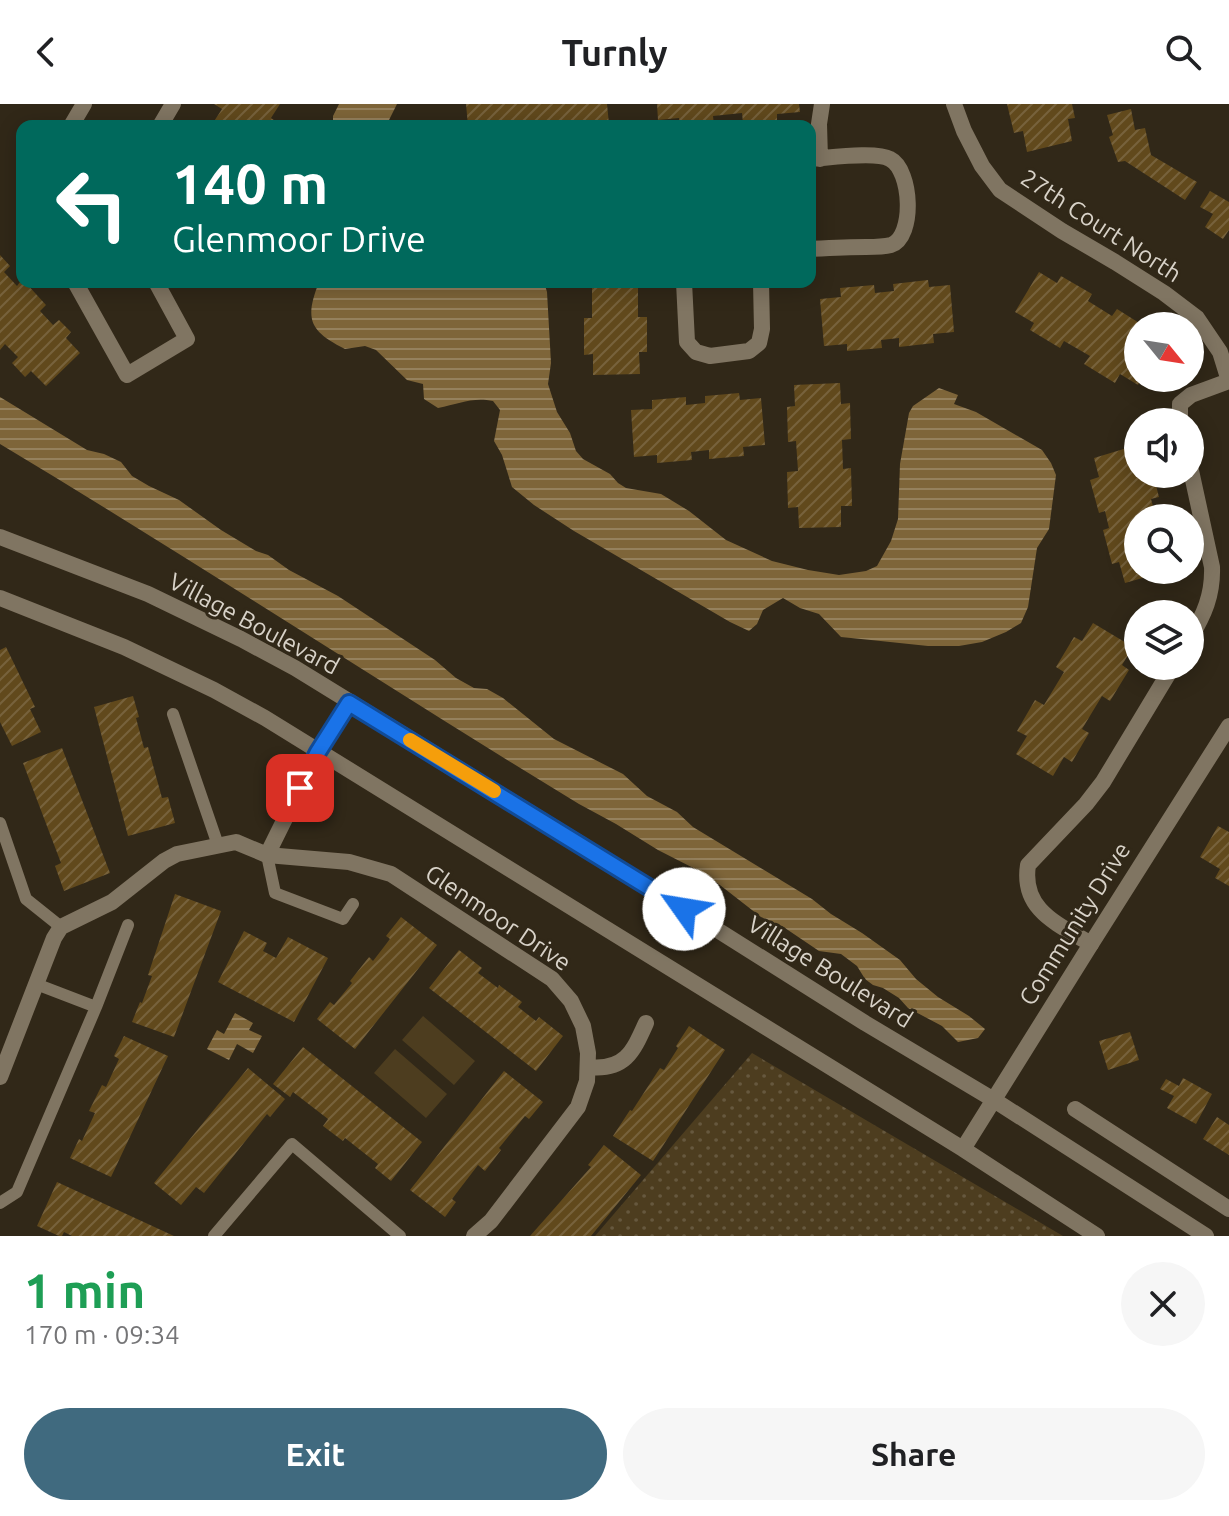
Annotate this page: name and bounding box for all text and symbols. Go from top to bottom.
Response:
icon: back [24,30,68,74]
icon: search [1161,30,1205,74]
text: Turnly [561,32,668,73]
icon: left [40,152,144,256]
text: 140 m [172,152,328,215]
street label: 27th Court North [1016,164,1186,287]
text: Glenmoor Drive [172,218,426,259]
north arrow [1124,312,1204,392]
map controls [1124,312,1204,680]
button: sound [1124,408,1204,488]
button: search [1124,504,1204,584]
street label: Village Boulevard [164,567,344,680]
button: layers [1124,600,1204,680]
pin [266,754,334,822]
icon: arrive [278,766,322,810]
street label: Community Drive [1014,837,1135,1010]
street label: Glenmoor Drive [421,859,576,976]
position arrow [642,867,726,951]
street label: Village Boulevard [743,910,918,1033]
button: close [1121,1262,1205,1346]
text: 1 min [24,1263,145,1317]
text: 170 m · 09:34 [24,1320,180,1349]
button: Exit [24,1408,607,1500]
button: Share [623,1408,1205,1500]

